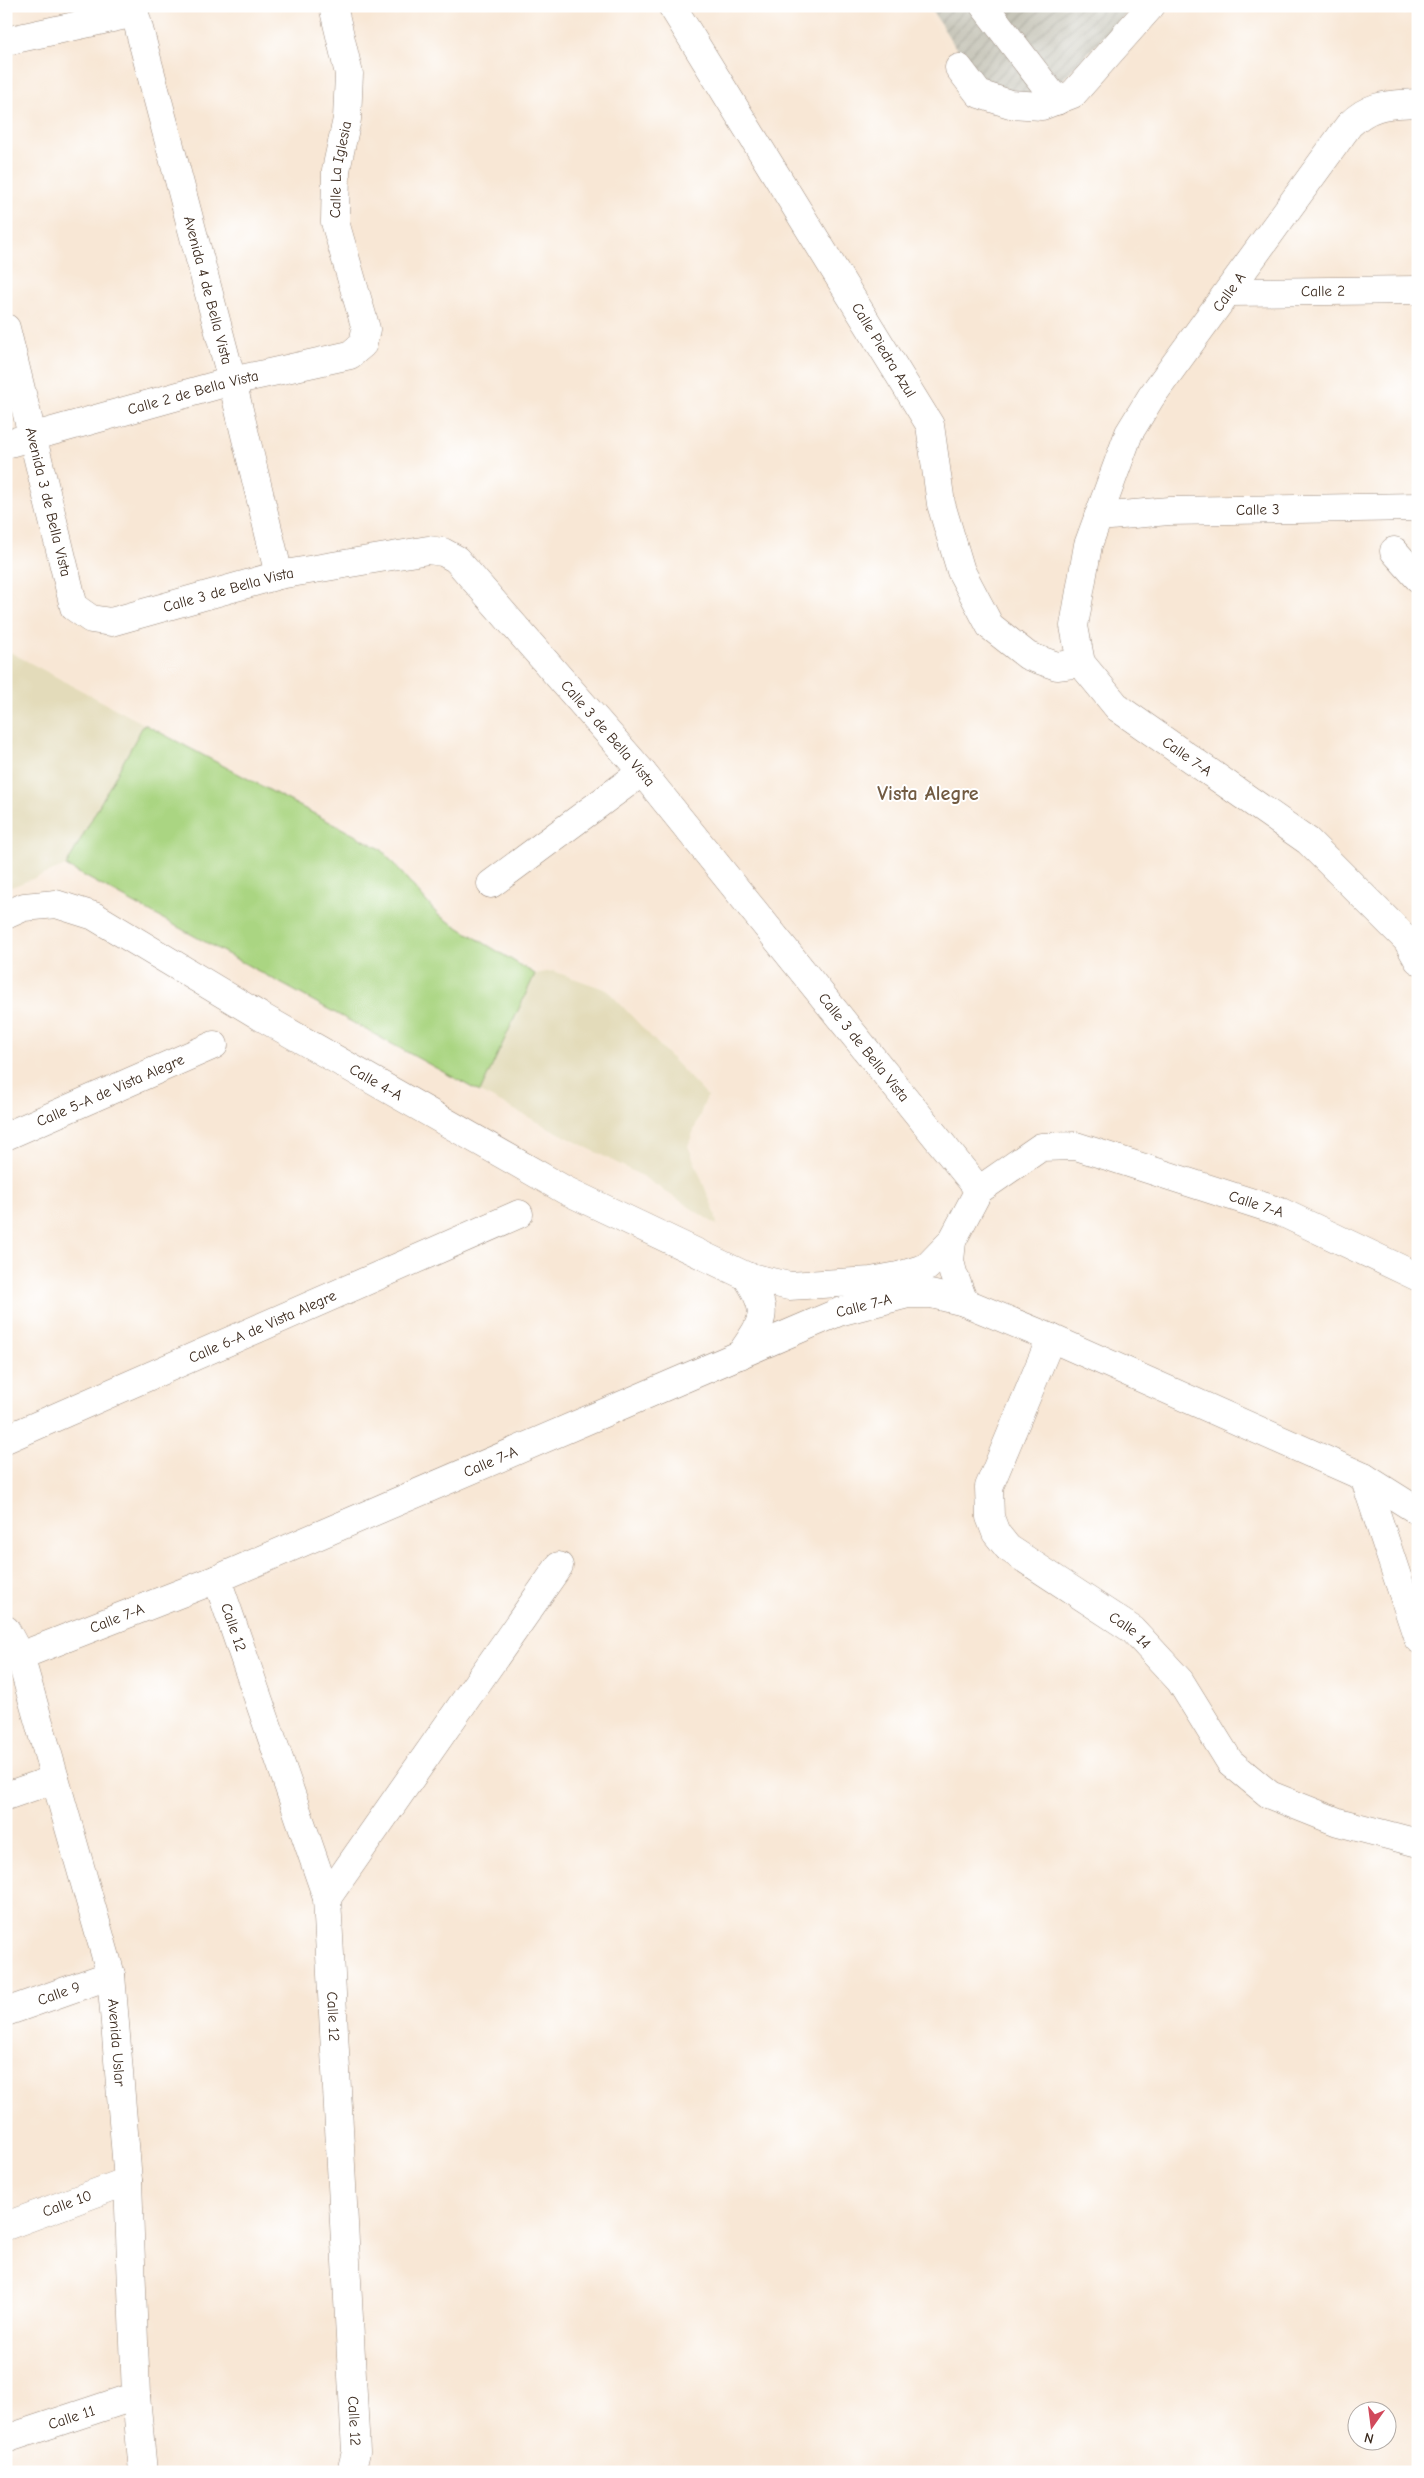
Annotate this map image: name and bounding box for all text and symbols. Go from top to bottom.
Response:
street label: Calle La Iglesia [326,119,355,218]
street label: Avenida 4 de Bella Vista [180,214,236,366]
street label: Calle A [1209,268,1250,315]
street label: Calle 2 [1301,282,1345,300]
street label: Calle Piedra Azul [848,299,920,401]
street label: Calle 2 de Bella Vista [125,366,260,419]
street label: Avenida 3 de Bella Vista [21,425,75,578]
street label: Calle 3 [1236,500,1280,519]
street label: Calle 3 de Bella Vista [161,564,295,616]
street label: Calle 3 de Bella Vista [557,677,659,790]
street label: Calle 7-A [1159,733,1216,780]
district label: Vista Alegre [877,782,979,805]
street label: Calle 3 de Bella Vista [815,989,913,1105]
street label: Calle 5-A de Vista Alegre [34,1050,188,1131]
street label: Calle 4-A [346,1060,406,1105]
street label: Calle 7-A [1226,1187,1286,1221]
street label: Calle 6-A de Vista Alegre [186,1286,340,1367]
street label: Calle 7-A [834,1290,894,1321]
street label: Calle 7-A [461,1442,520,1481]
street label: Calle 7-A [87,1599,147,1637]
street label: Calle 12 [217,1601,250,1654]
street label: Calle 14 [1106,1608,1155,1653]
street label: Calle 9 [35,1978,83,2009]
street label: Calle 12 [323,1991,343,2042]
street label: Avenida Uslar [104,1998,129,2087]
street label: Calle 10 [40,2186,94,2221]
street label: Calle 12 [344,2395,365,2446]
north arrow [1346,2400,1396,2450]
street label: Calle 11 [46,2401,97,2433]
text: N [1362,2429,1375,2447]

